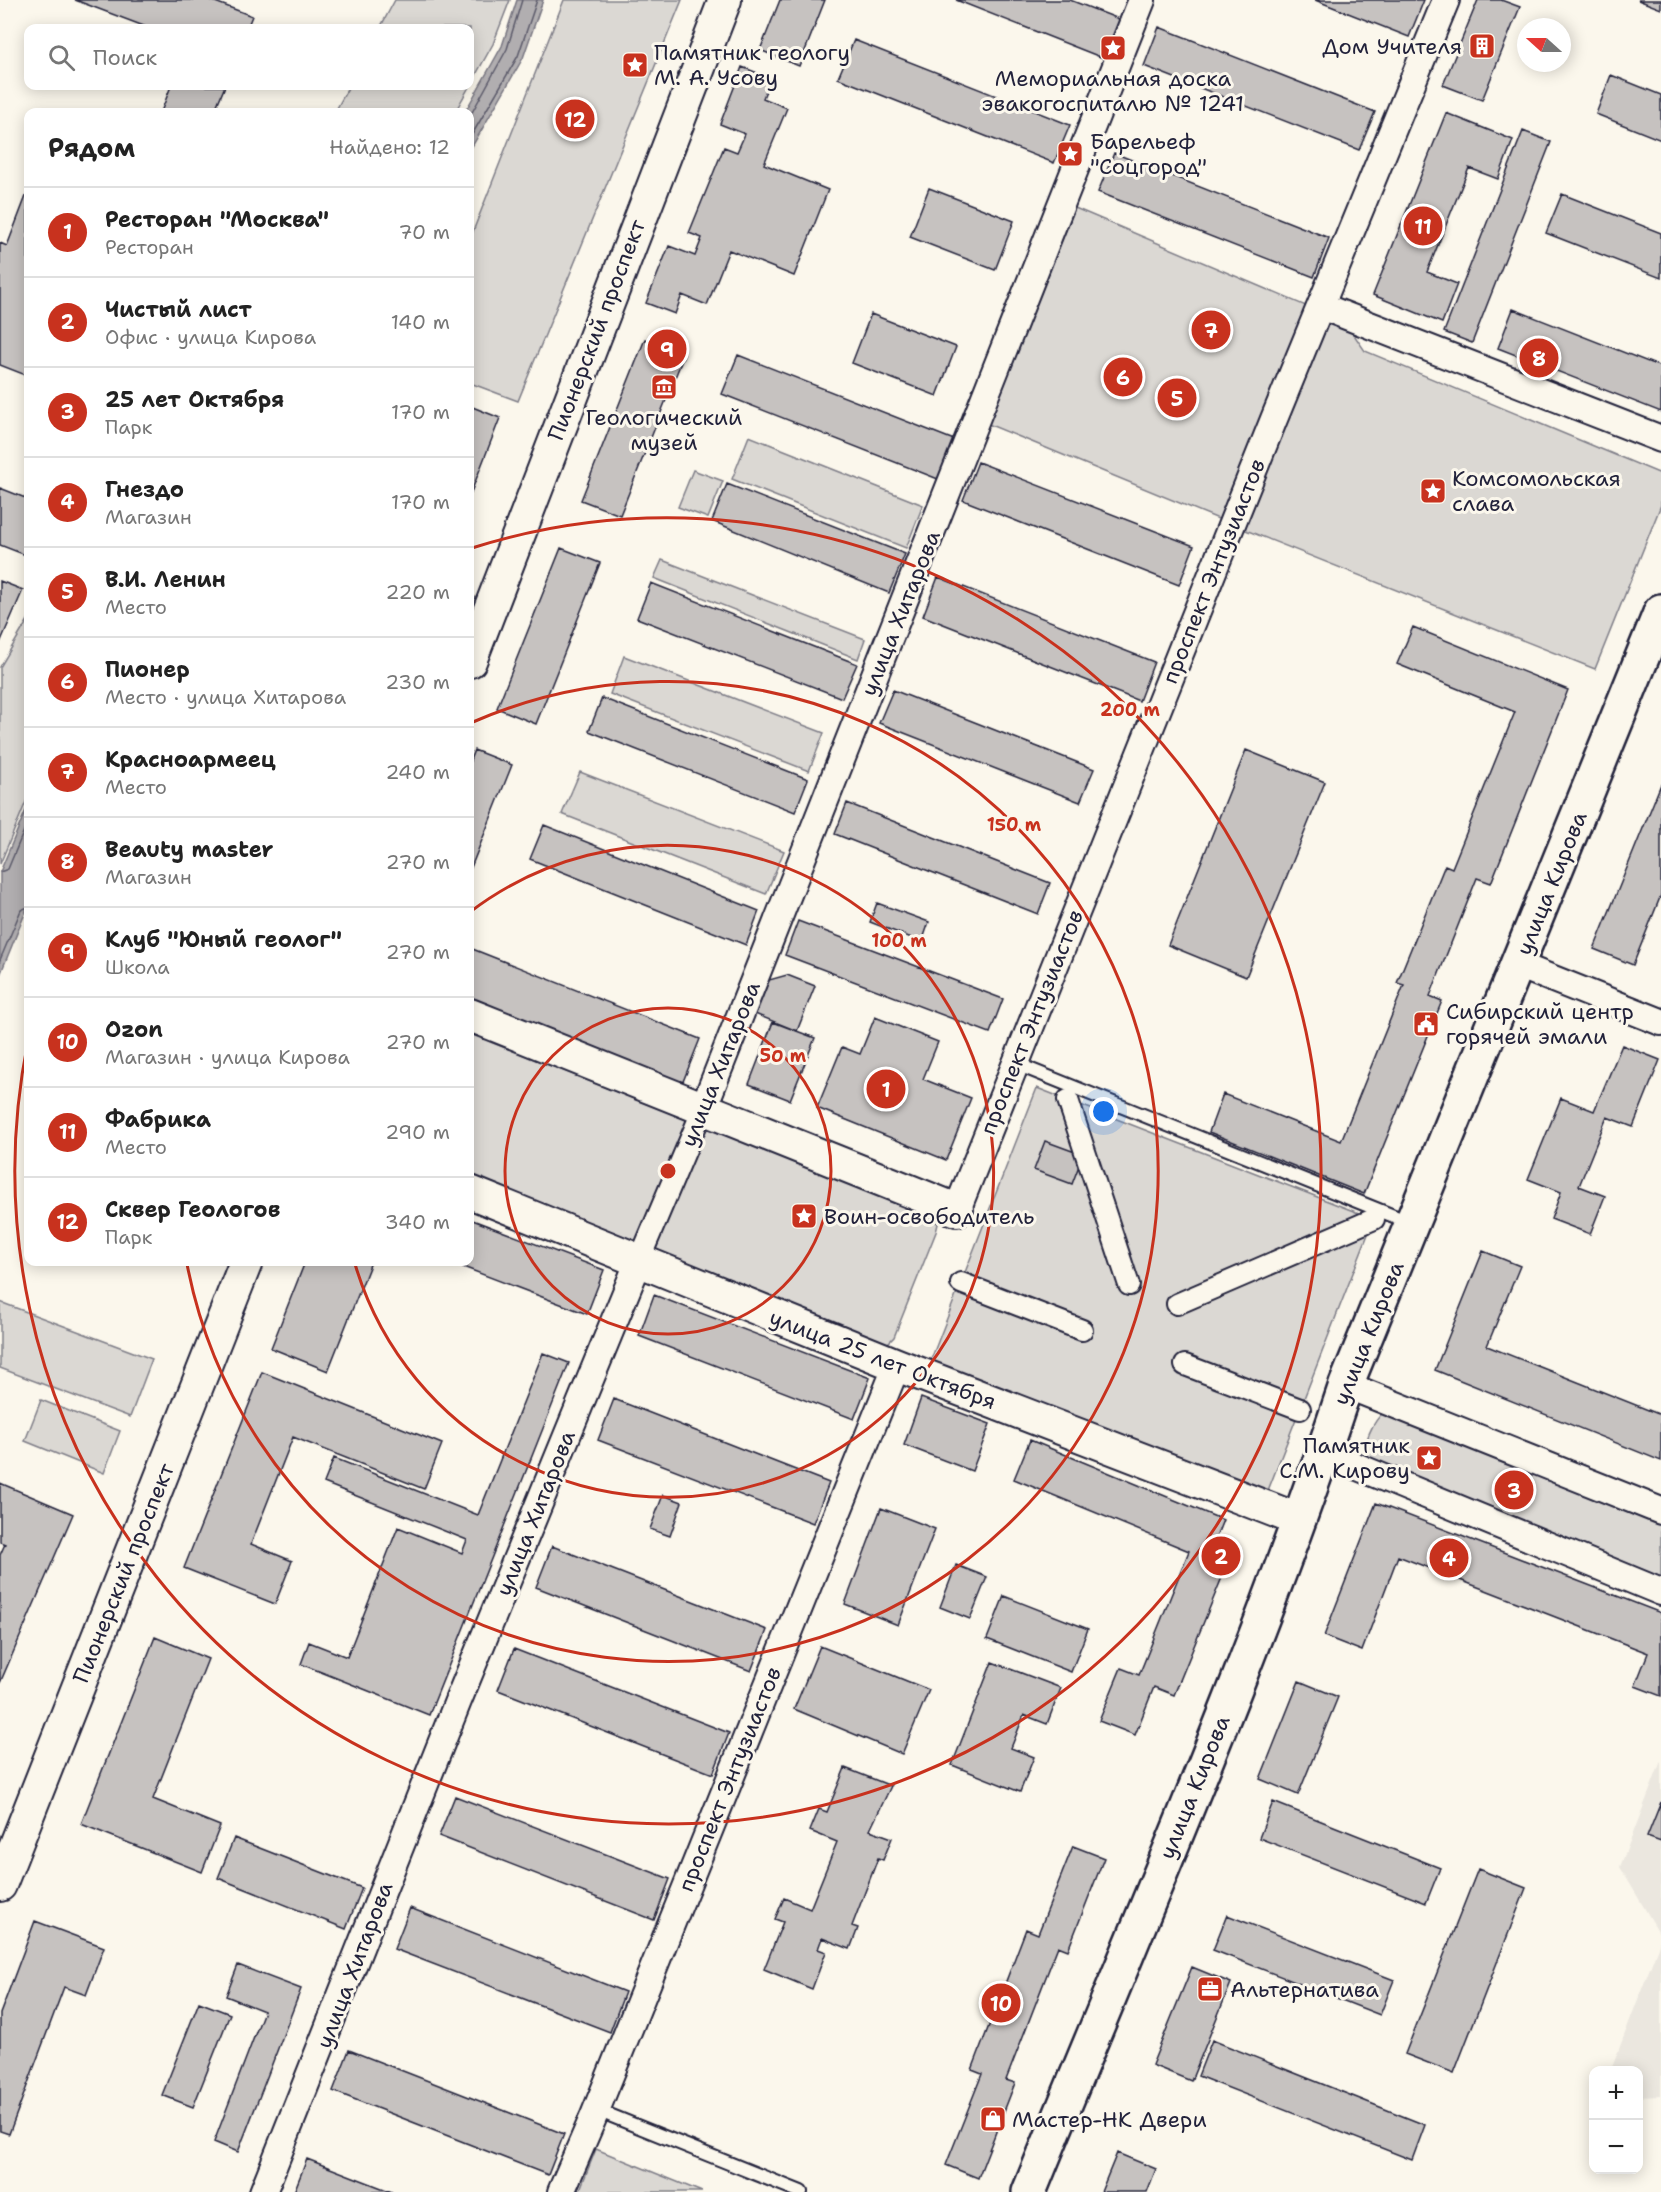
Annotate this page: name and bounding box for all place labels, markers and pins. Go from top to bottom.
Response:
building icon: Дом Учителя [1467,31,1497,61]
place label: Дом Учителя [1322,32,1462,61]
place icon: Мемориальная доска эвакогоспиталю № 1241 [1098,33,1128,63]
place label: Памятник геологу М. А. Усову [654,38,850,92]
place icon: Памятник геологу М. А. Усову [620,50,650,80]
place label: Мемориальная доска эвакогоспиталю № 1241 [982,64,1244,118]
pin: 12 [556,96,594,142]
place label: Барельеф "Соцгород" [1090,127,1207,181]
place icon: Барельеф "Соцгород" [1055,139,1085,169]
pin: 11 [1404,204,1442,248]
pin: 7 [1192,308,1230,352]
pin: 9 [648,326,686,372]
pin: 8 [1520,336,1558,380]
pin: 6 [1104,354,1142,400]
museum icon: Геологический музей [649,372,679,402]
pin: 5 [1158,376,1196,420]
place label: Геологический музей [586,403,742,457]
place label: Комсомольская слава [1452,464,1621,518]
place icon: Комсомольская слава [1418,476,1448,506]
place label: Сибирский центр горячей эмали [1446,997,1634,1051]
public building icon: Сибирский центр горячей эмали [1411,1009,1441,1039]
pin: 1 [866,1066,906,1112]
centre of rings [658,1161,678,1181]
place icon: Воин-освободитель [789,1201,819,1231]
place label: Воин-освободитель [824,1202,1034,1231]
place label: Памятник С.М. Кирову [1279,1431,1410,1485]
place icon: Памятник С.М. Кирову [1414,1443,1444,1473]
pin: 3 [1494,1468,1534,1512]
pin: 2 [1202,1534,1240,1578]
pin: 4 [1430,1536,1468,1580]
office icon: Альтернатива [1195,1974,1225,2004]
place label: Альтернатива [1230,1975,1379,2004]
pin: 10 [982,1980,1020,2026]
shop icon: Мастер-НК Двери [978,2104,1008,2134]
place label: Мастер-НК Двери [1012,2105,1207,2134]

